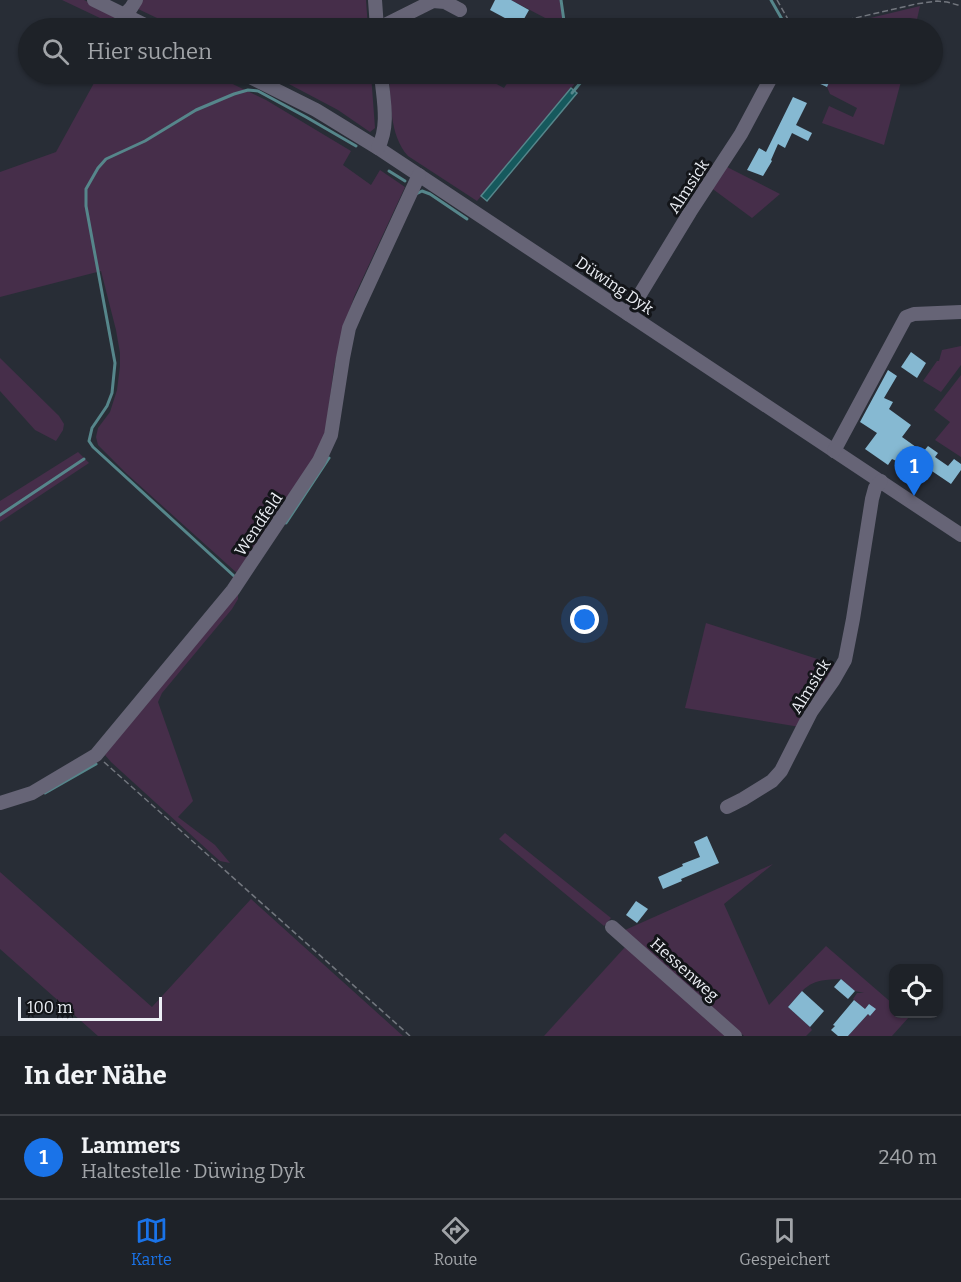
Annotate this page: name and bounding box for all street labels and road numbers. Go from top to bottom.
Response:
street label: Almsick [664,156,713,217]
street label: Düwing Dyk [572,253,657,318]
street label: Wendfeld [230,489,287,559]
street label: Almsick [786,656,834,717]
street label: Hessenweg [647,934,723,1005]

